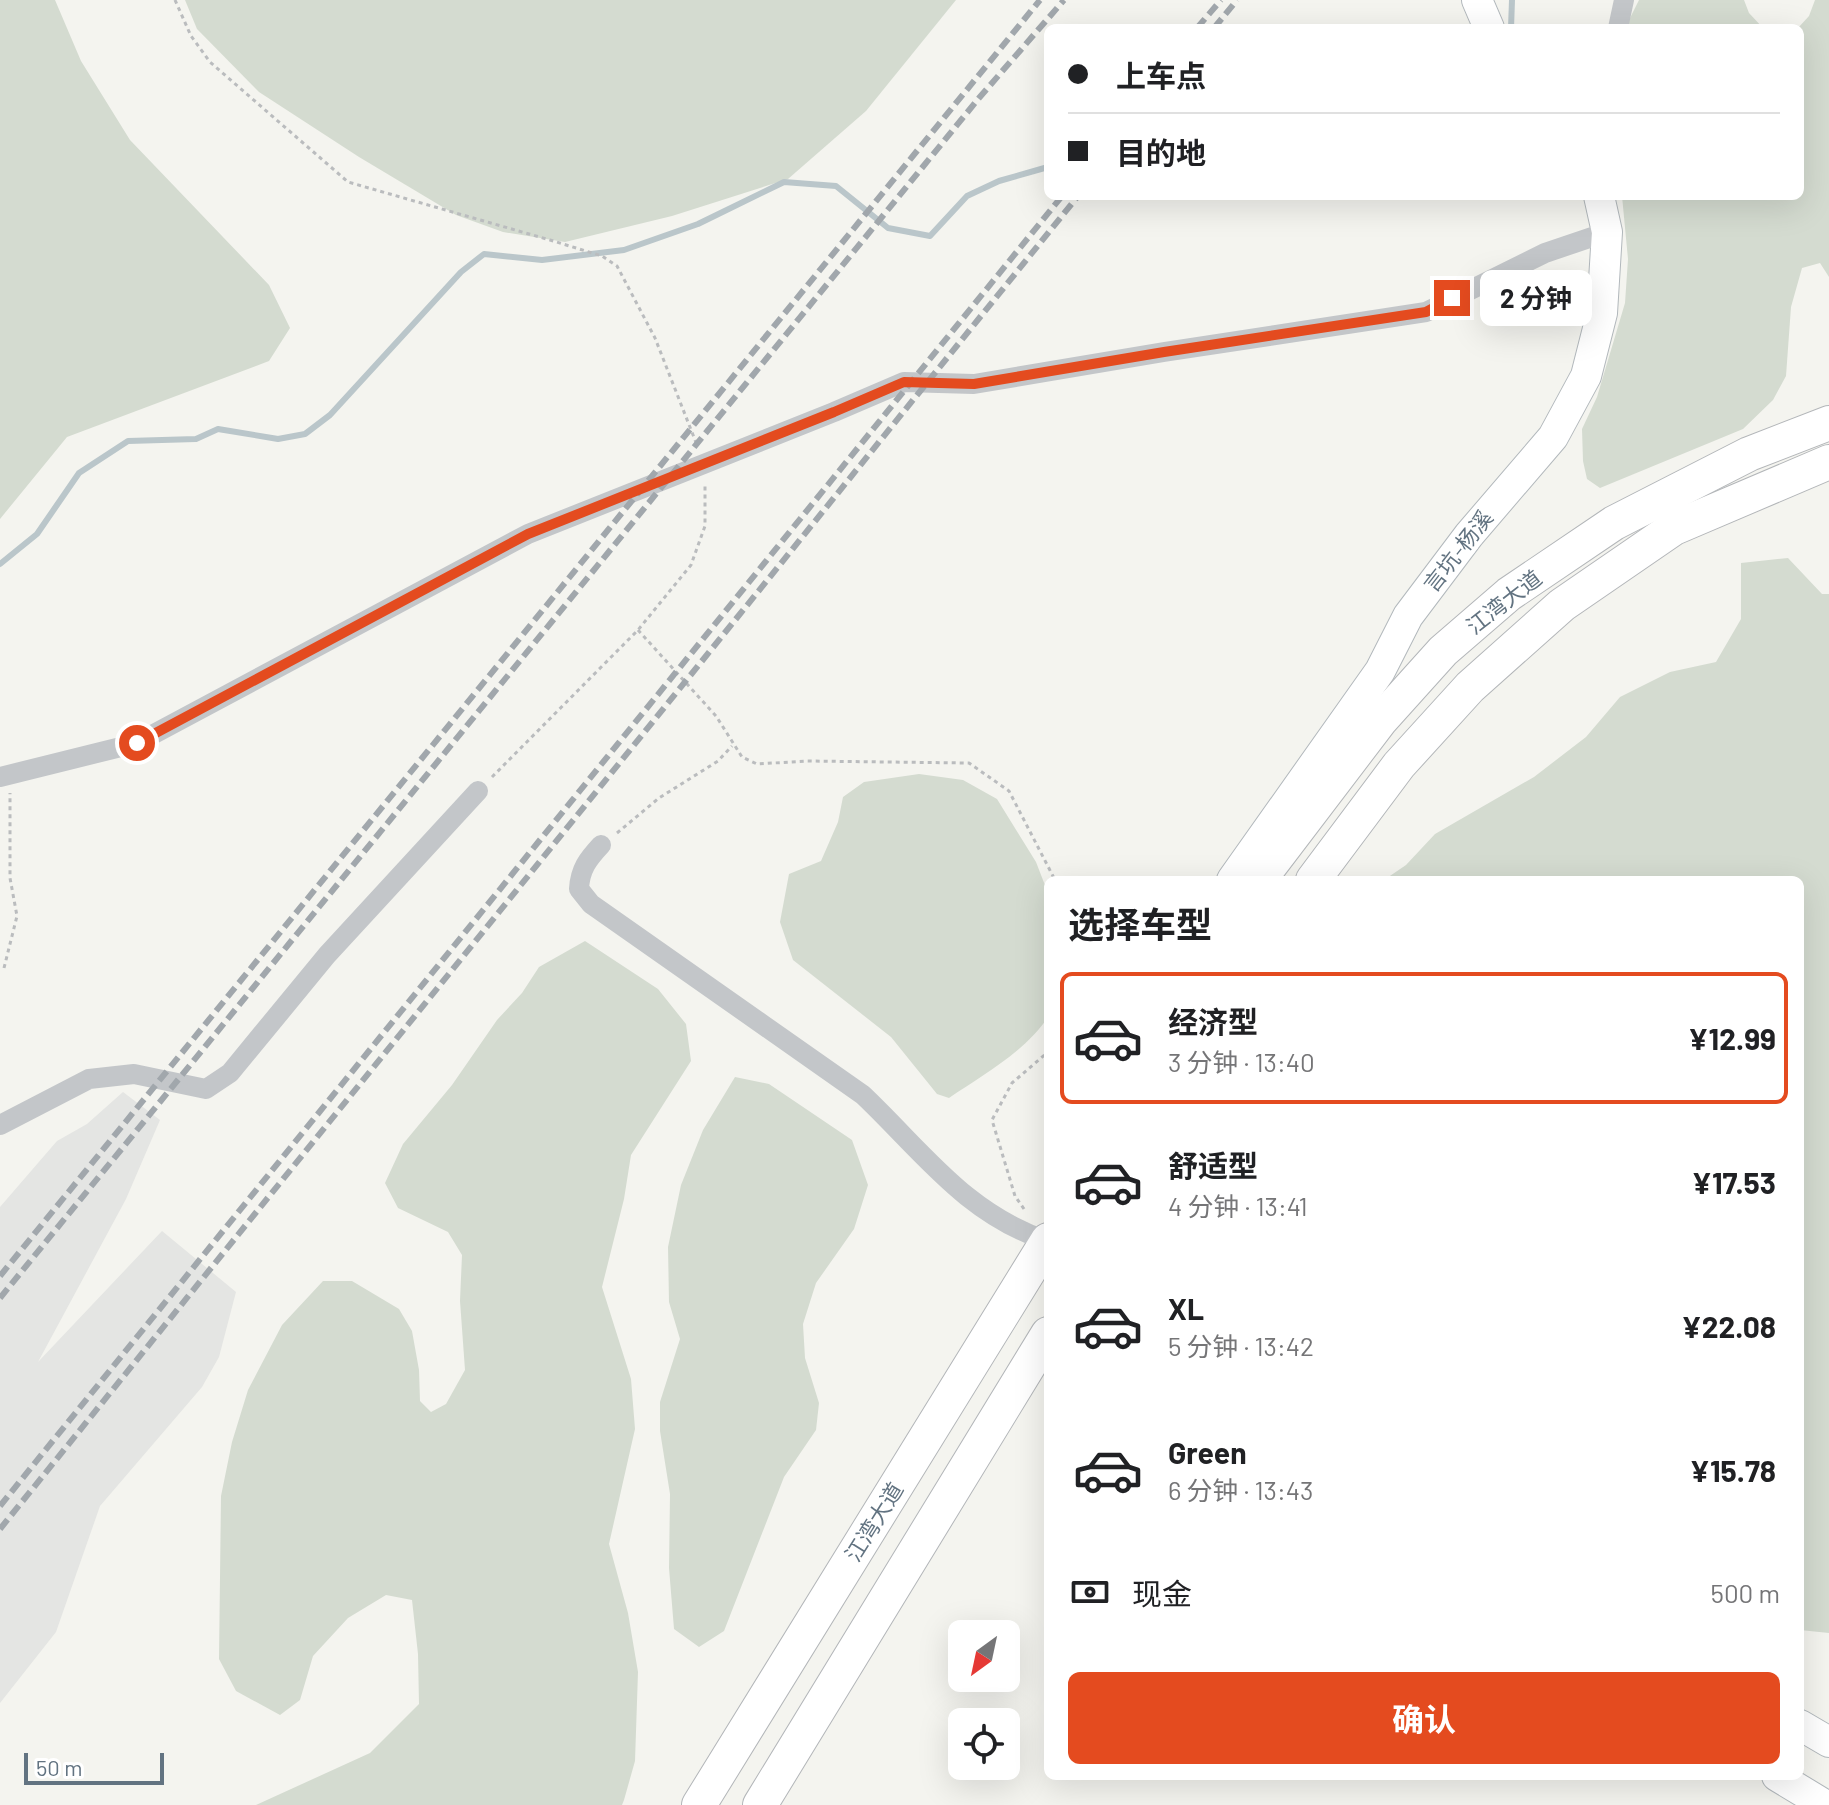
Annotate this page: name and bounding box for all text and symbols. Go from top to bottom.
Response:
text: 上车点 [1116,57,1206,93]
text: 目的地 [1116,134,1206,170]
callout: 2 分钟 [1480,270,1592,326]
route end [1434,280,1470,316]
text: 2 分钟 [1500,282,1572,313]
street label: 言坑-杨溪 [1417,504,1497,596]
street label: 江湾大道 [1461,564,1546,639]
route start [119,725,155,761]
text: 选择车型 [1068,902,1212,945]
icon: car [1072,1002,1144,1074]
text: 经济型 [1168,1003,1258,1039]
text: ¥12.99 [1688,1020,1776,1056]
text: 3 分钟 · 13:40 [1168,1046,1315,1077]
icon: car [1072,1146,1144,1218]
text: 舒适型 [1168,1147,1258,1183]
text: ¥17.53 [1691,1164,1776,1200]
text: 4 分钟 · 13:41 [1168,1190,1308,1221]
icon: car [1072,1290,1144,1362]
text: XL [1168,1290,1204,1326]
text: ¥22.08 [1681,1308,1776,1344]
text: 5 分钟 · 13:42 [1168,1330,1314,1361]
icon: car [1072,1434,1144,1506]
text: Green [1168,1434,1247,1470]
text: ¥15.78 [1689,1452,1776,1488]
text: 6 分钟 · 13:43 [1168,1474,1313,1505]
street label: 江湾大道 [839,1477,907,1566]
icon: cash [1068,1570,1112,1614]
text: 现金 [1132,1575,1192,1611]
text: 500 m [1711,1577,1780,1608]
north arrow [948,1620,1020,1692]
map controls [948,1620,1020,1780]
button: 确认 [1068,1672,1780,1764]
button: locate [948,1708,1020,1780]
scale bar [24,1749,164,1785]
text: 50 m [36,1754,82,1780]

